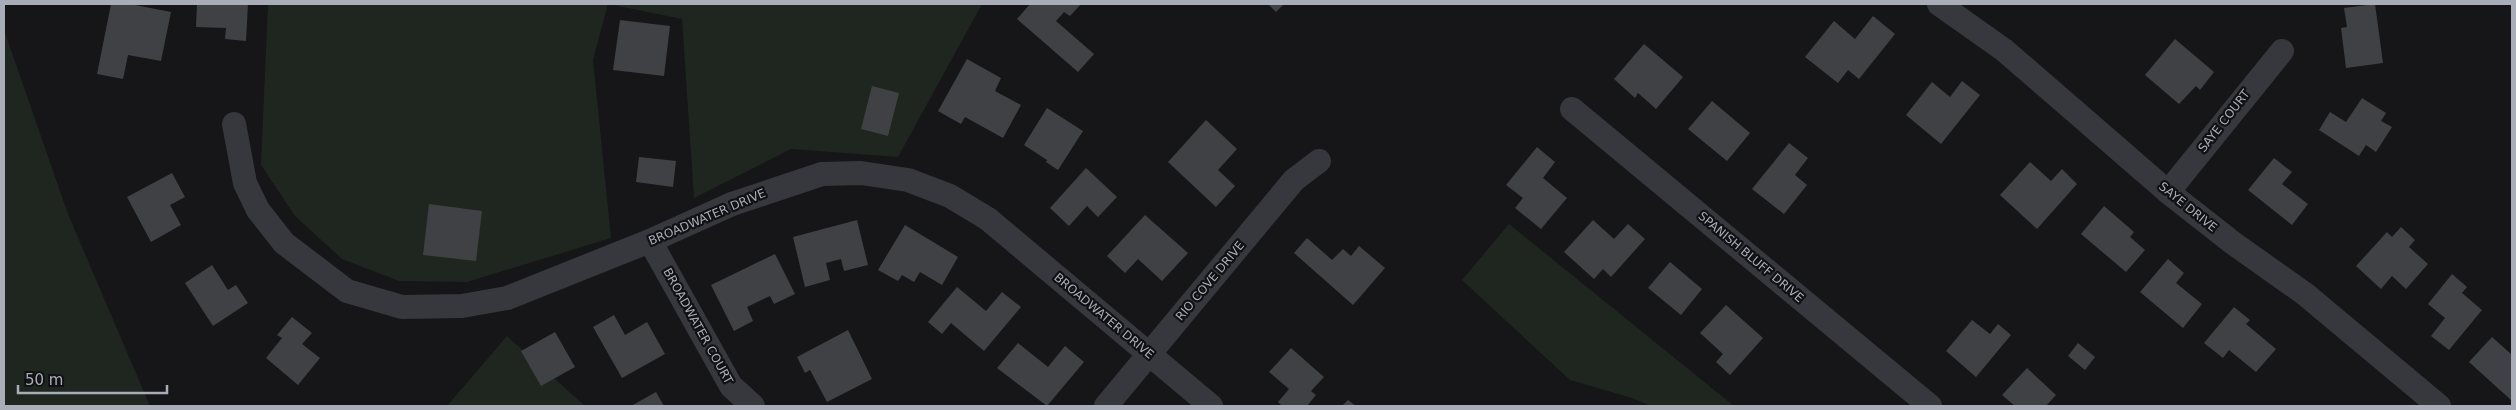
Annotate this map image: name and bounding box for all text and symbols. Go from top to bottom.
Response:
street label: SAYE COURT [2195,87,2253,155]
street label: SAYE DRIVE [2156,179,2220,235]
street label: BROADWATER DRIVE [646,186,768,248]
street label: SPANISH BLUFF DRIVE [1696,209,1806,305]
street label: RIO COVE DRIVE [1173,238,1247,324]
street label: BROADWATER COURT [660,266,736,387]
street label: BROADWATER DRIVE [1051,270,1157,362]
scale bar [18,362,166,394]
text: 50 m [25,371,63,389]

